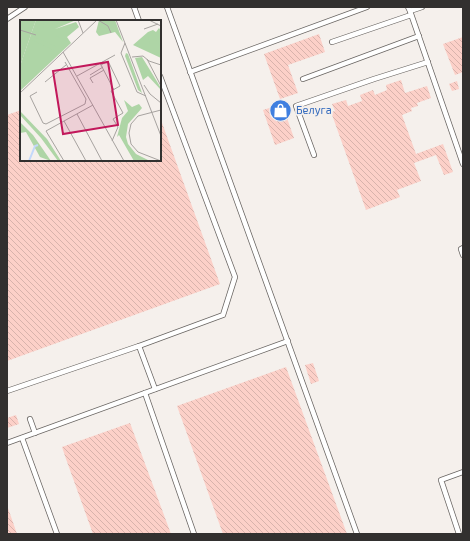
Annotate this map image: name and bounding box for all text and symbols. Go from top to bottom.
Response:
inset map [20,20,161,161]
shop icon: Белуга [268,97,294,123]
place label: Белуга [296,103,332,117]

